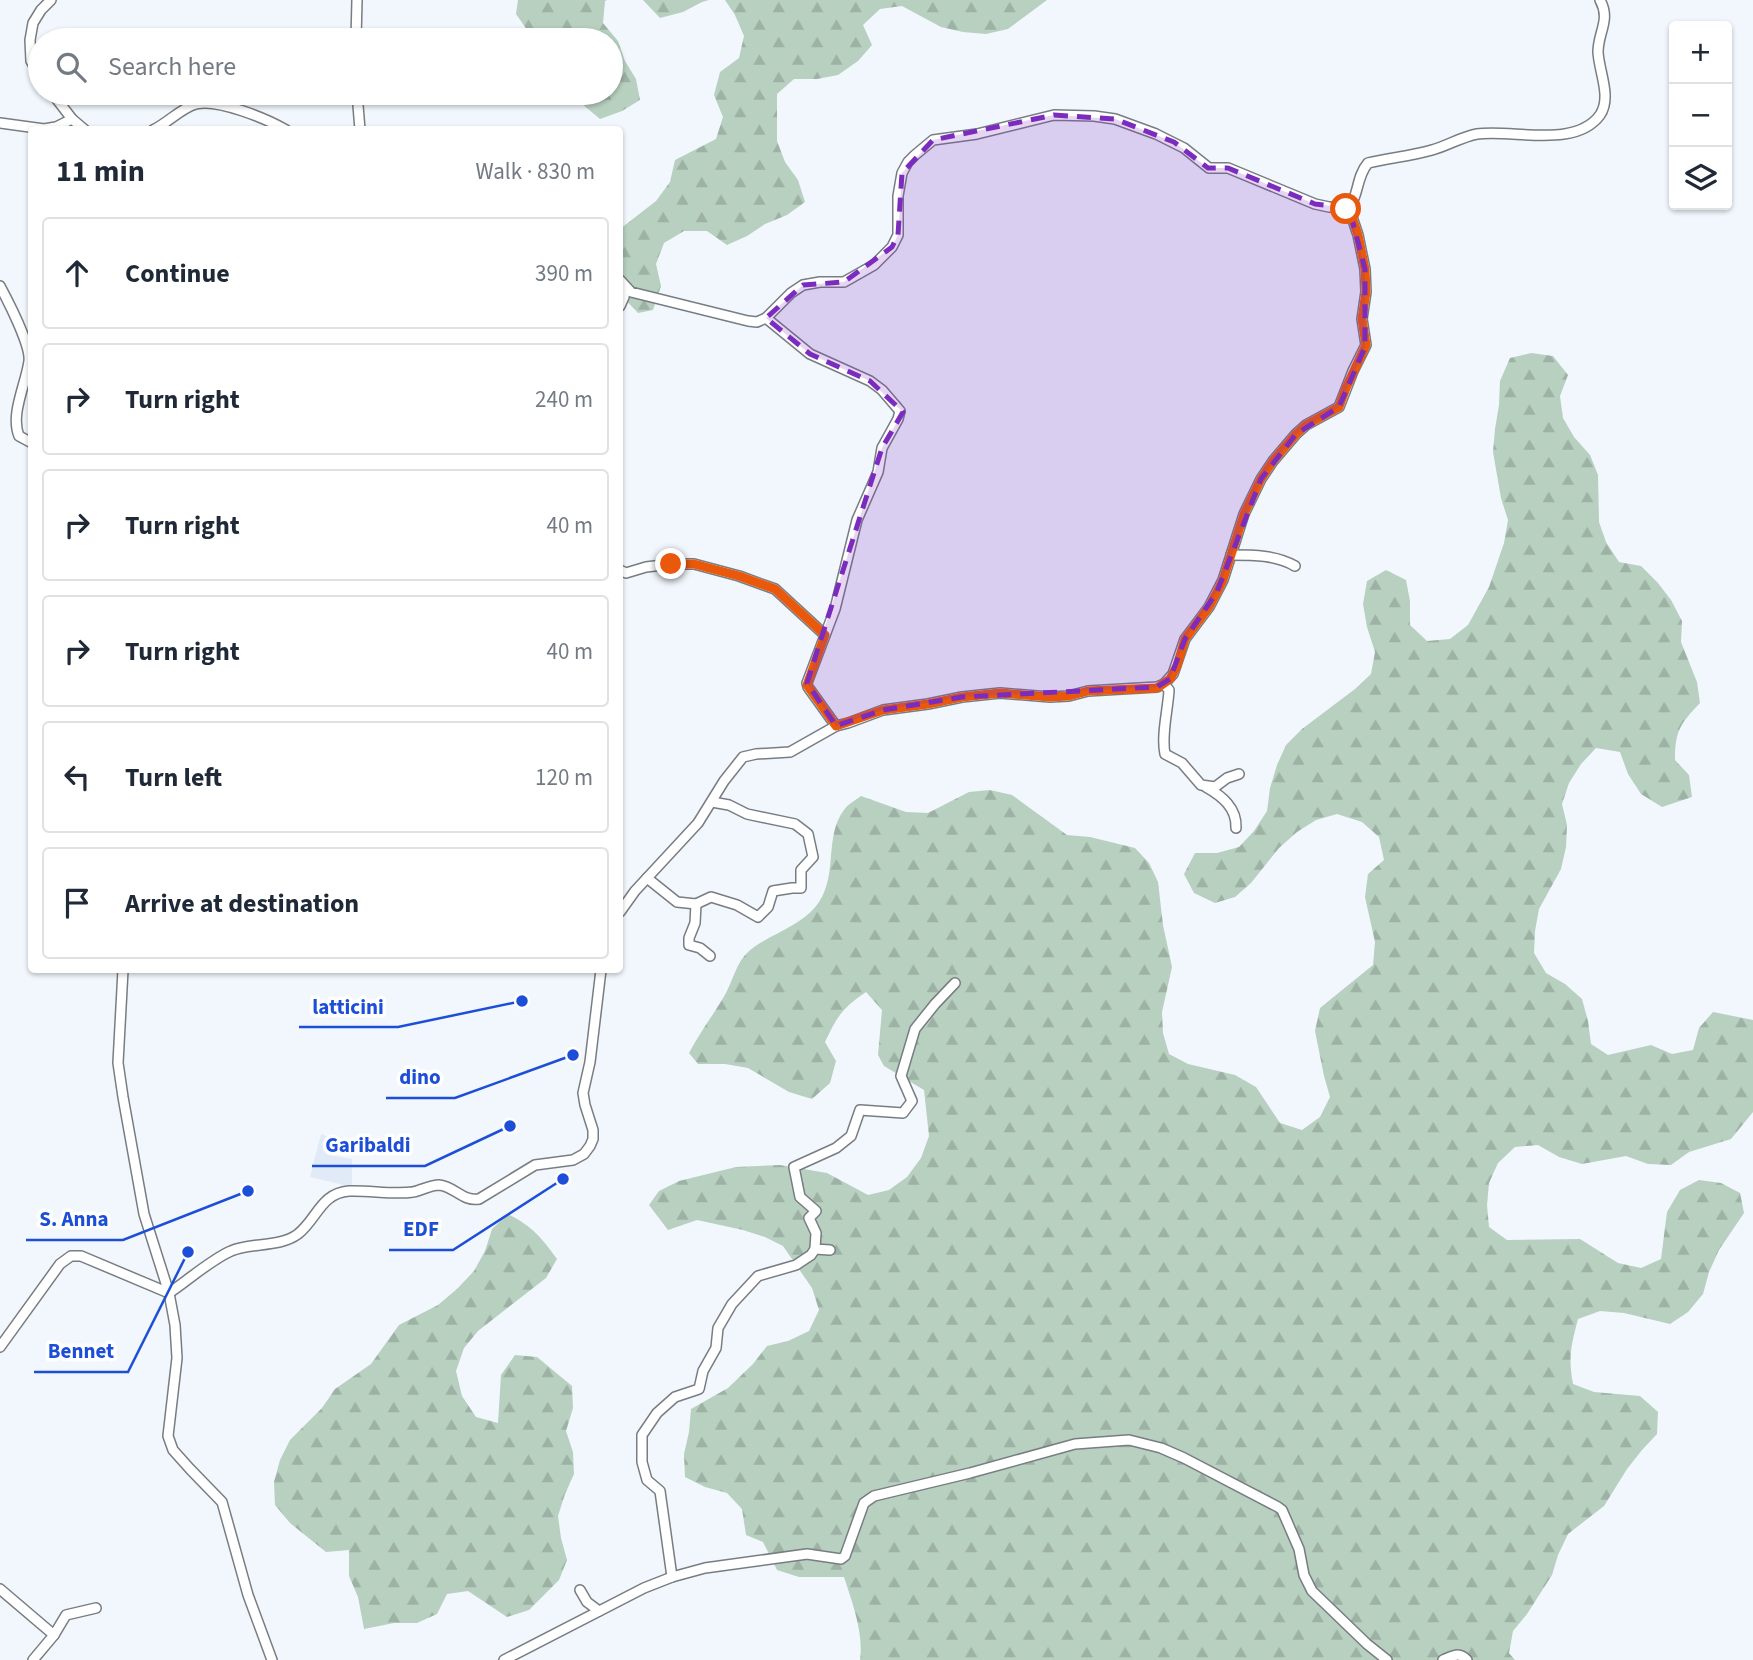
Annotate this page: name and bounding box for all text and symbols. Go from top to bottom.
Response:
map controls [1669,21,1732,210]
button: + [1669,21,1732,84]
search box [28,28,623,105]
icon: search [52,48,90,86]
text: Search here [108,48,236,85]
button: − [1669,84,1732,147]
button: layers [1669,147,1732,210]
text: 11 min [56,150,145,193]
text: Walk · 830 m [476,155,595,188]
route start [1330,193,1361,224]
icon: ahead [58,254,96,292]
text: Continue [125,255,230,292]
text: 390 m [535,257,593,290]
icon: right [58,380,96,418]
text: Turn right [125,381,240,418]
text: 240 m [535,383,593,416]
icon: right [58,506,96,544]
text: Turn right [125,507,240,544]
text: 40 m [546,509,593,542]
route end [655,548,686,579]
icon: right [58,632,96,670]
text: Turn right [125,633,240,670]
text: 40 m [546,635,593,668]
icon: left [58,758,96,796]
text: Turn left [125,759,222,796]
text: 120 m [535,761,593,794]
icon: arrive [58,884,96,922]
text: Arrive at destination [125,885,359,922]
callout: latticini [299,985,398,1027]
text: latticini [312,992,384,1022]
callout: dino [386,1056,455,1098]
text: dino [399,1062,441,1092]
callout: Garibaldi [312,1124,425,1166]
text: Garibaldi [325,1130,411,1160]
callout: S. Anna [26,1198,123,1240]
text: S. Anna [39,1204,109,1234]
callout: EDF [389,1208,453,1250]
text: EDF [403,1214,439,1244]
callout: Bennet [34,1330,128,1372]
text: Bennet [48,1336,114,1366]

